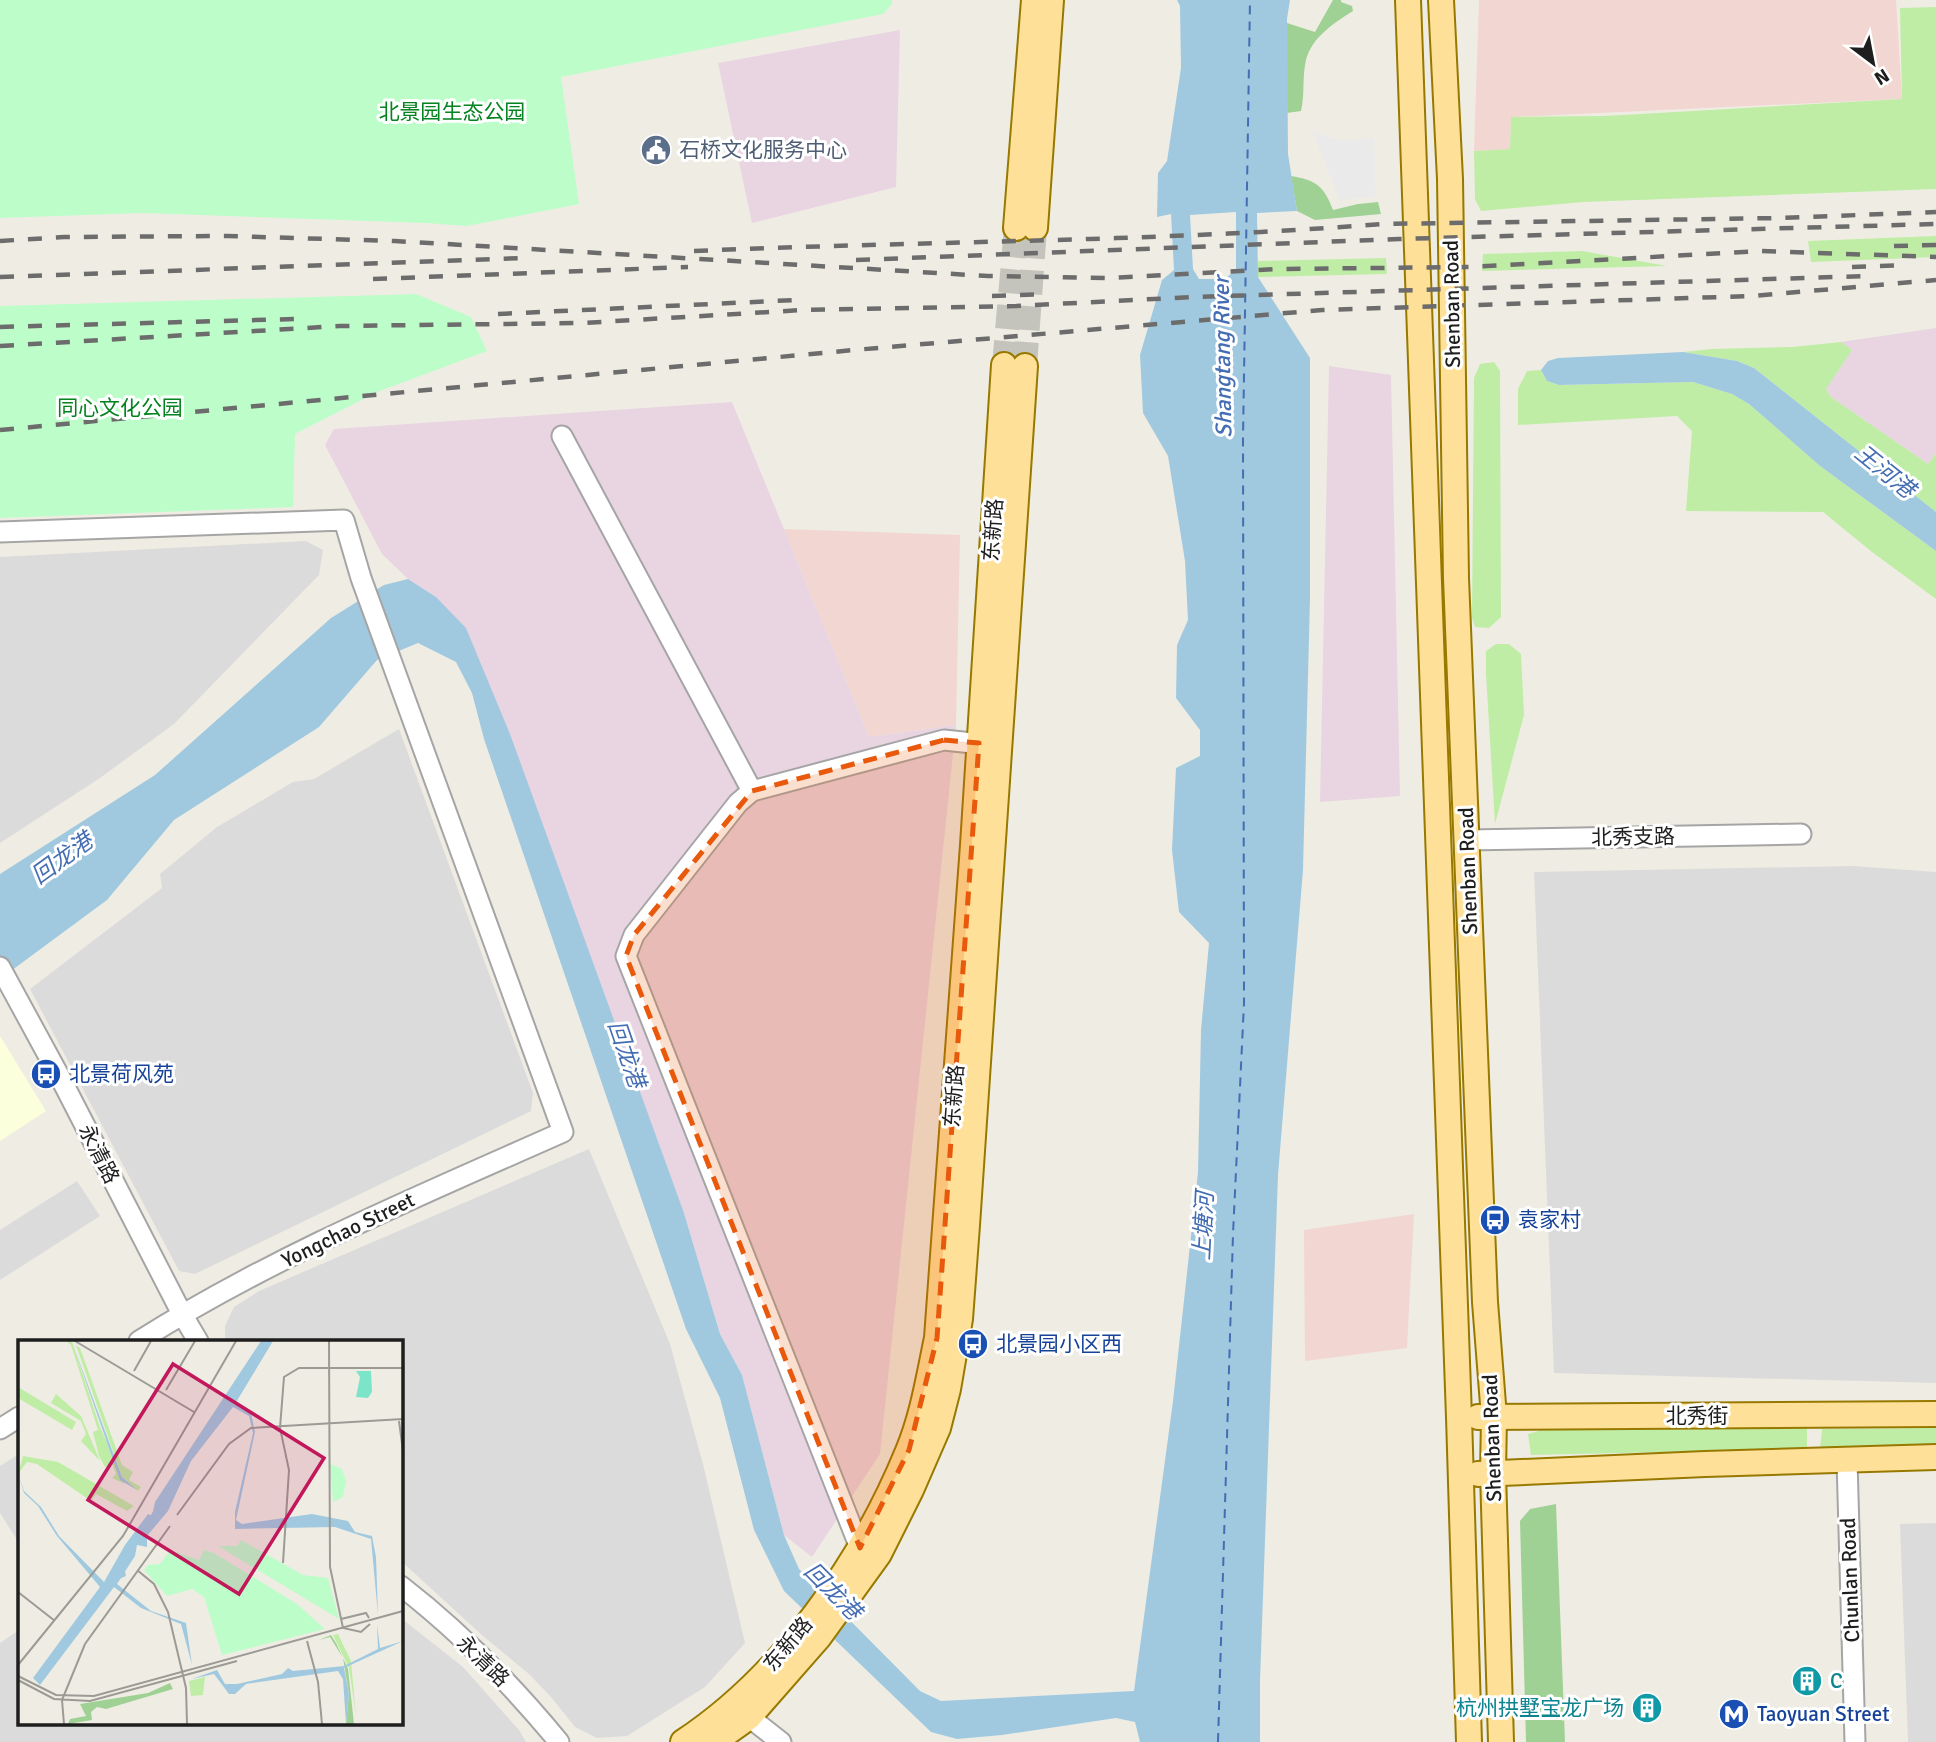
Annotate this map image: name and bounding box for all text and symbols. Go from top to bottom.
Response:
north arrow [1838,28,1908,98]
text: N [1870,63,1893,90]
park label: 北景园生态公园 [379,99,526,125]
public building icon: 石桥文化服务中心 [639,133,673,167]
place label: 石桥文化服务中心 [679,137,847,163]
street label: Shenban Road [1438,240,1466,368]
water label: Shangtang River [1207,273,1238,438]
park label: 同心文化公园 [57,395,183,421]
water label: 王河港 [1849,438,1923,506]
street label: 东新路 [978,498,1008,562]
street label: Shenban Road [1453,807,1483,935]
street label: 北秀支路 [1591,823,1675,851]
water label: 回龙港 [26,825,101,890]
water label: 回龙港 [602,1017,652,1094]
bus stop icon: 北景荷风苑 [29,1057,63,1091]
place label: 北景荷风苑 [69,1061,174,1087]
street label: 东新路 [939,1064,969,1128]
street label: 永清路 [73,1120,125,1188]
street label: Yongchao Street [277,1187,419,1273]
water label: 上塘河 [1187,1187,1220,1261]
bus stop icon: 袁家村 [1478,1203,1512,1237]
place label: 袁家村 [1518,1207,1581,1233]
bus stop icon: 北景园小区西 [956,1327,990,1361]
place label: 北景园小区西 [996,1331,1122,1357]
inset map [18,1340,402,1724]
street label: Shenban Road [1477,1374,1507,1502]
street label: 北秀街 [1666,1403,1729,1429]
street label: Chunlan Road [1835,1517,1865,1643]
water label: 回龙港 [798,1557,869,1628]
street label: 东新路 [758,1612,818,1676]
street label: 永清路 [451,1630,515,1692]
building icon: C [1790,1664,1824,1698]
place label: C [1830,1668,1843,1694]
building icon: 杭州拱墅宝龙广场 [1630,1691,1664,1725]
place label: 杭州拱墅宝龙广场 [1456,1695,1624,1721]
metro station icon: Taoyuan Street [1717,1697,1751,1731]
place label: Taoyuan Street [1757,1701,1890,1727]

